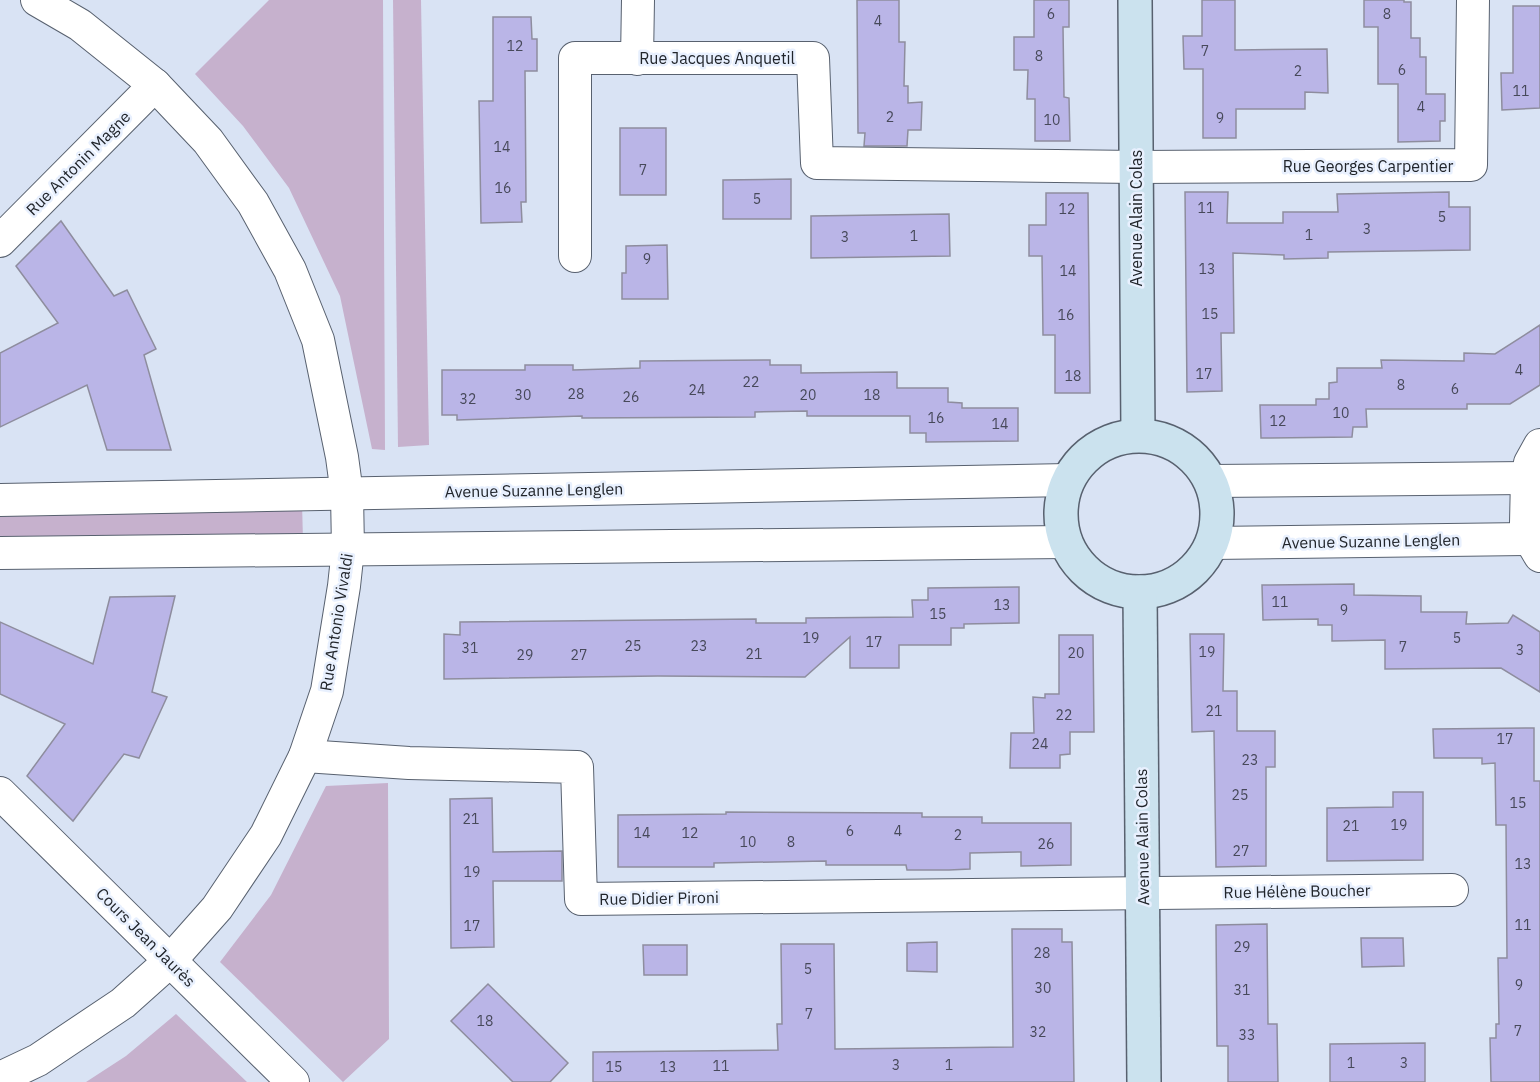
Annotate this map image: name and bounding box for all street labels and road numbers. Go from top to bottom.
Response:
street label: Rue Jacques Anquetil [639,48,795,68]
street label: Rue Antonin Magne [22,106,135,219]
street label: Avenue Alain Colas [1126,150,1146,286]
street label: Rue Georges Carpentier [1283,156,1453,176]
street label: Avenue Suzanne Lenglen [444,478,624,502]
street label: Avenue Suzanne Lenglen [1281,529,1461,553]
street label: Rue Antonio Vivaldi [315,552,357,692]
street label: Avenue Alain Colas [1131,768,1153,906]
street label: Rue Hélène Boucher [1223,880,1371,902]
street label: Cours Jean Jaurès [92,883,200,991]
street label: Rue Didier Pironi [599,887,719,909]

